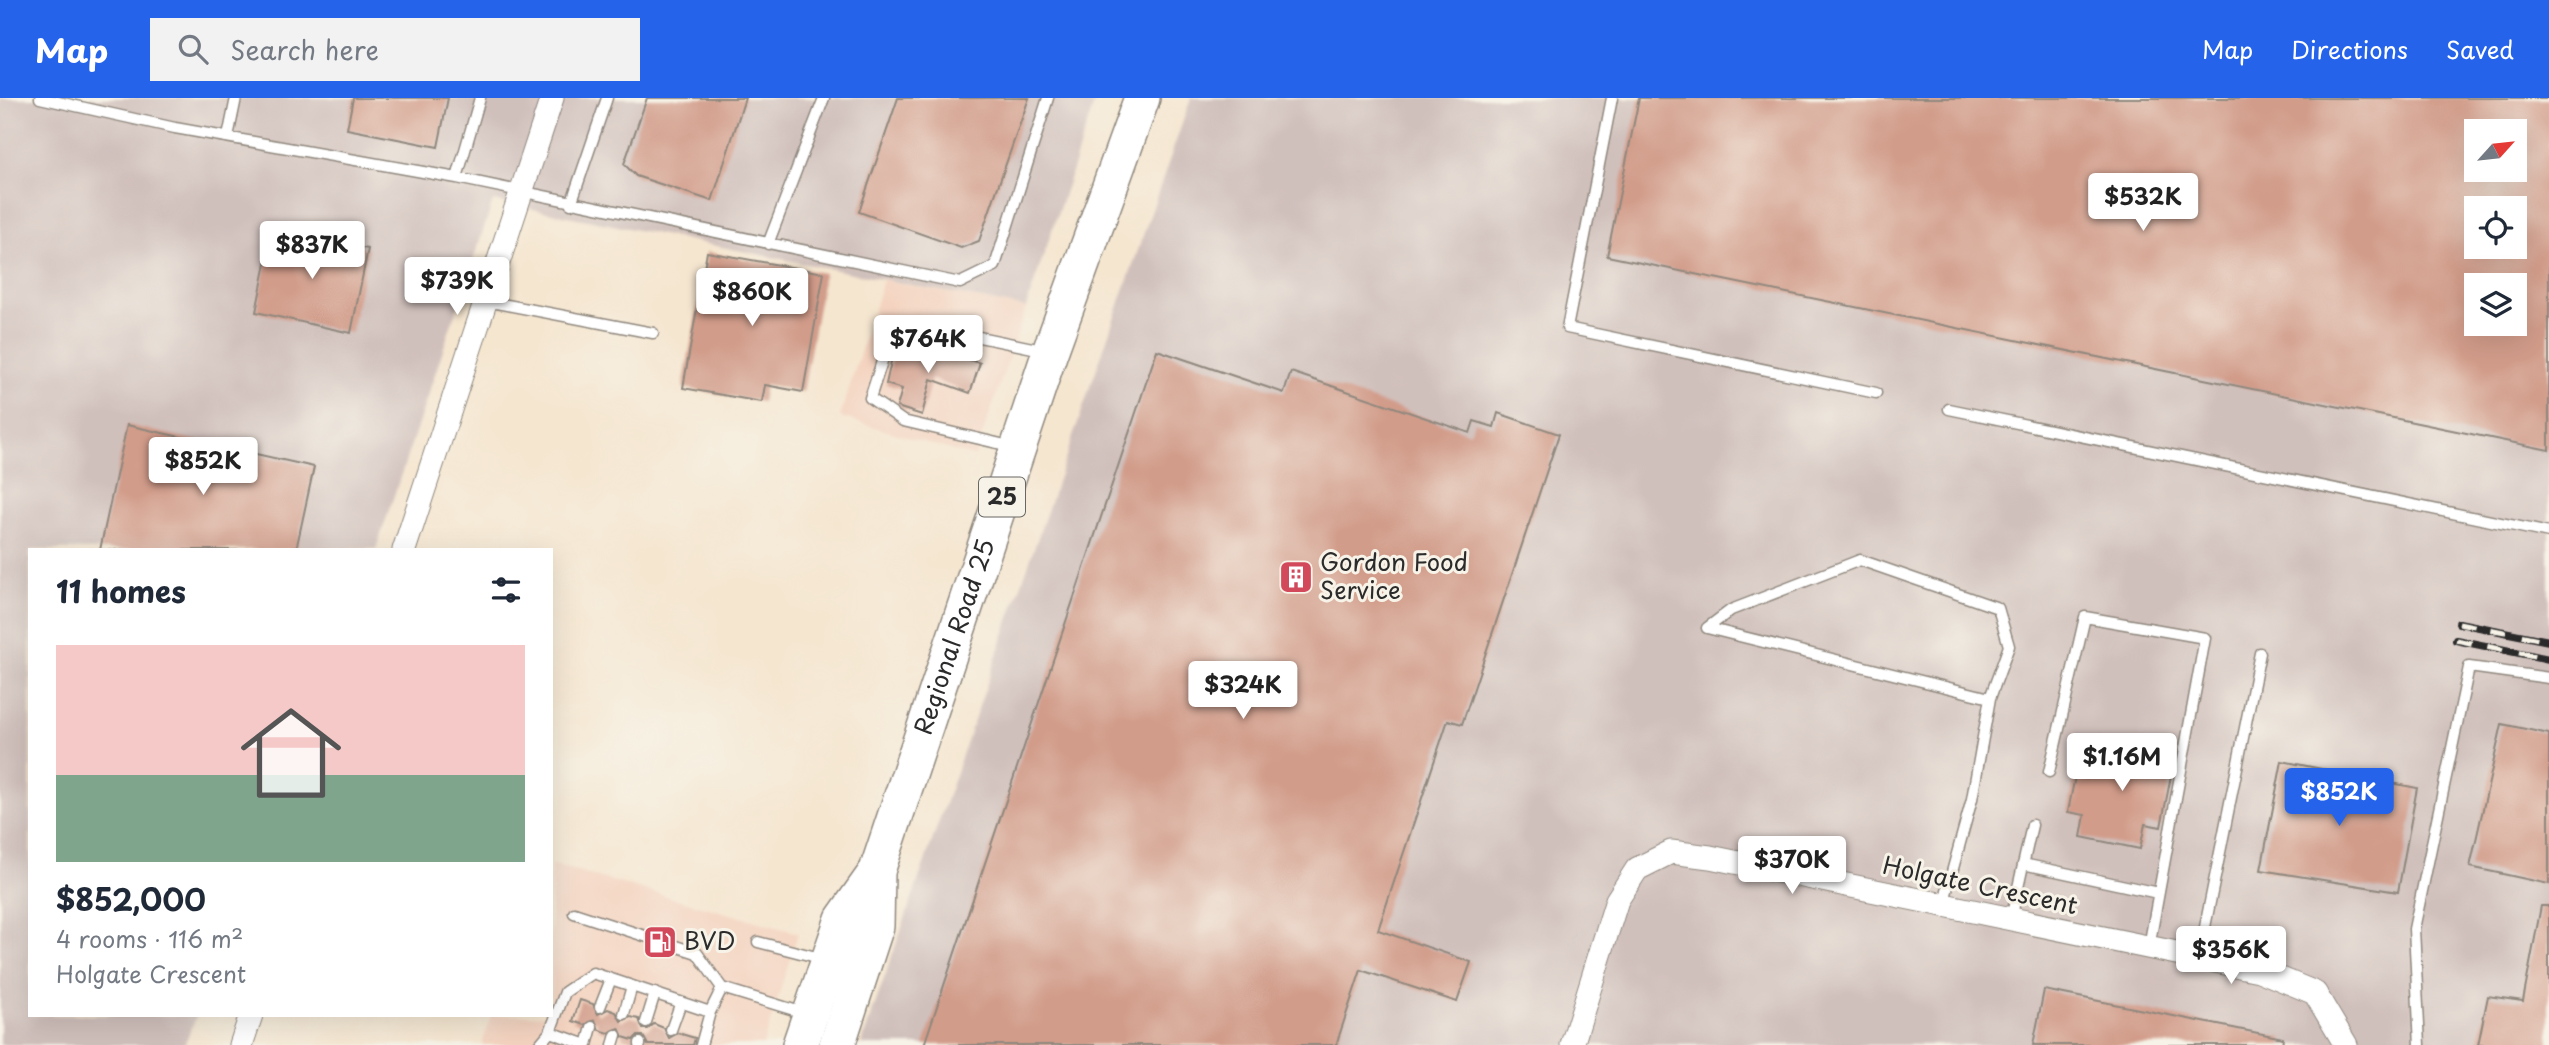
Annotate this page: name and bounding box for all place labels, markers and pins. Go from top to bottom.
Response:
pin: $532K [2094,174,2192,233]
pin: $837K [263,222,361,281]
pin: $739K [408,258,506,317]
pin: $860K [703,268,801,328]
pin: $764K [879,316,977,375]
pin: $852K [154,438,252,497]
place label: Gordon Food Service [1320,543,1468,607]
building icon: Gordon Food Service [1277,558,1315,596]
pin: $324K [1194,662,1292,721]
pin: $1.16M [2065,734,2179,793]
pin: $852K [2290,768,2388,828]
pin: $370K [1743,836,1841,896]
place label: BVD [684,922,735,958]
fuel station icon: BVD [641,923,679,961]
pin: $356K [2182,926,2280,986]

